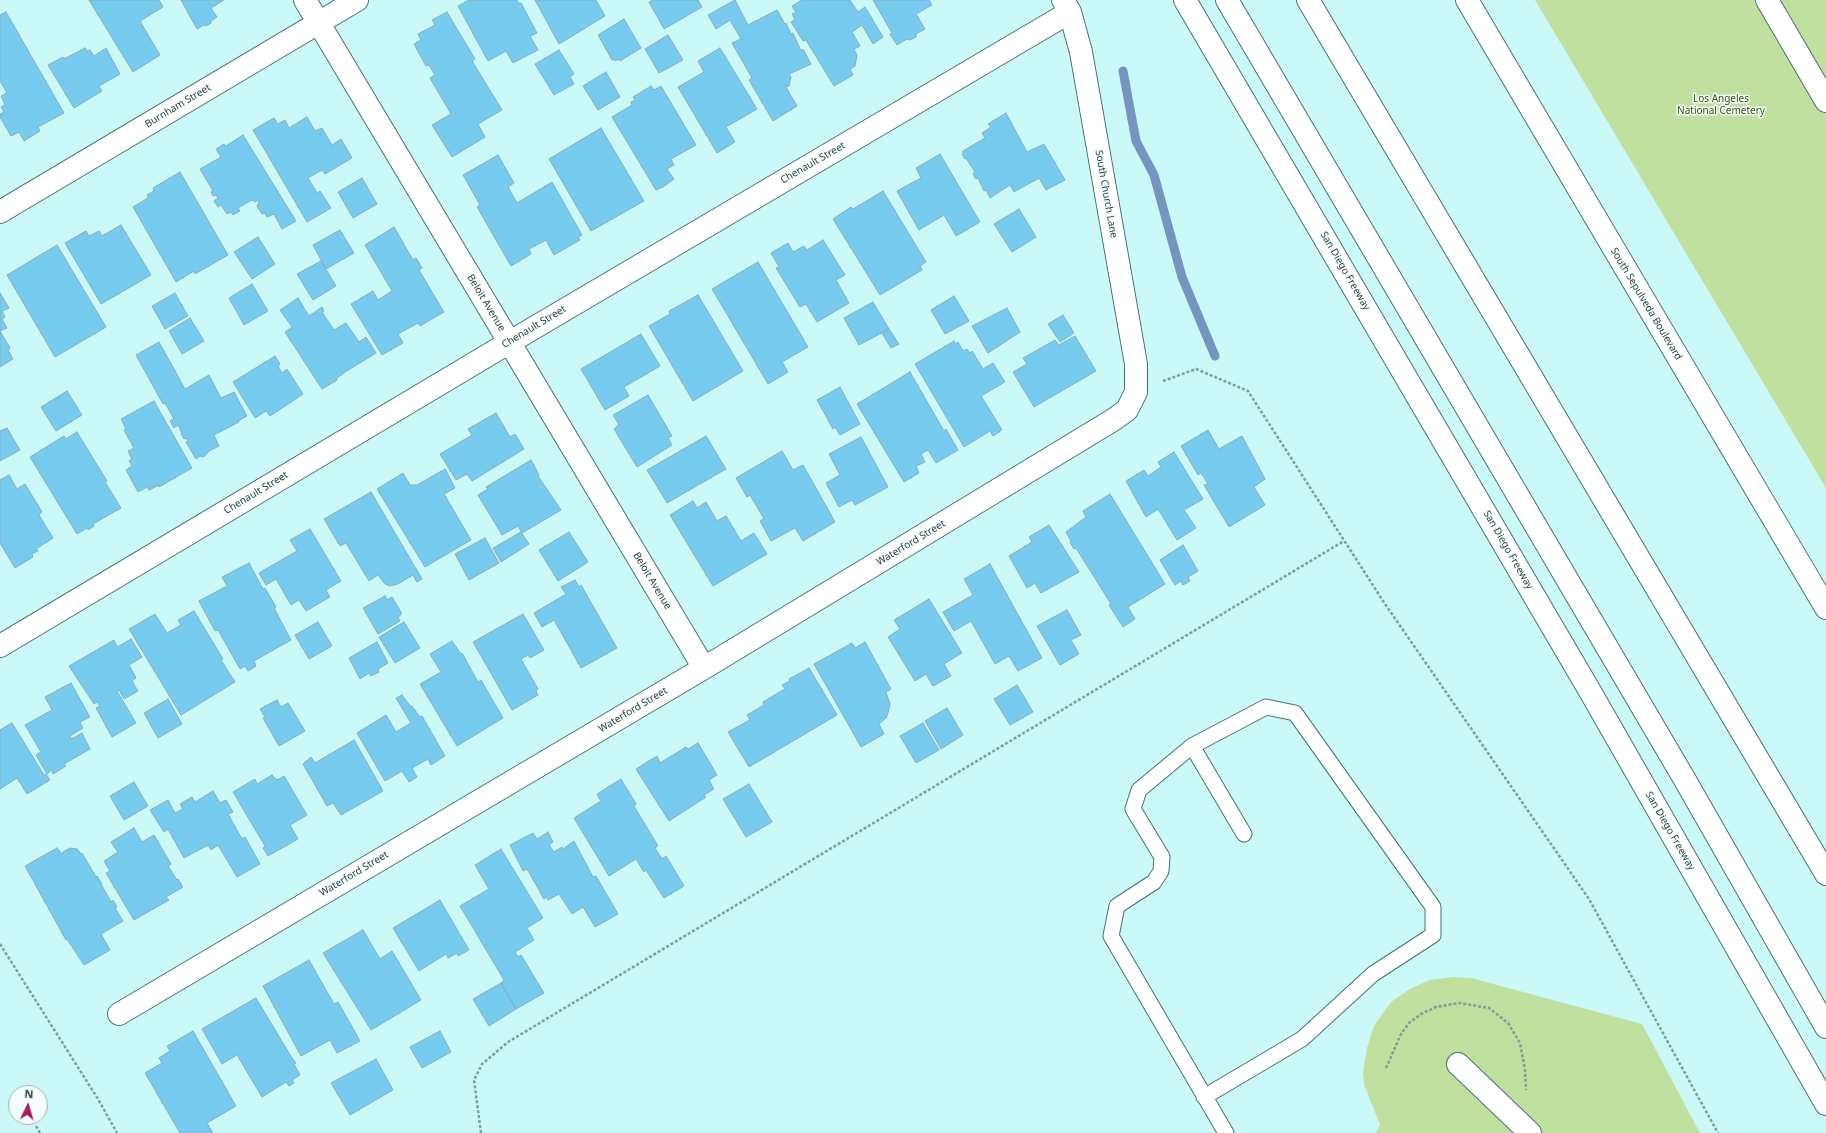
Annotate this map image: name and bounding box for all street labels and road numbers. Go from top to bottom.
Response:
street label: Burnham Street [143,82,213,130]
street label: Chenault Street [778,140,848,186]
street label: South Church Lane [1092,149,1120,239]
street label: San Diego Freeway [1318,229,1372,313]
street label: South Sepulveda Boulevard [1608,246,1684,362]
street label: Beloit Avenue [464,272,508,334]
street label: Chenault Street [500,303,568,351]
street label: Chenault Street [222,469,290,517]
street label: San Diego Freeway [1481,508,1535,592]
street label: Waterford Street [874,518,948,568]
street label: Beloit Avenue [630,550,674,612]
street label: Waterford Street [596,685,670,735]
street label: San Diego Freeway [1643,789,1697,873]
street label: Waterford Street [317,849,391,899]

